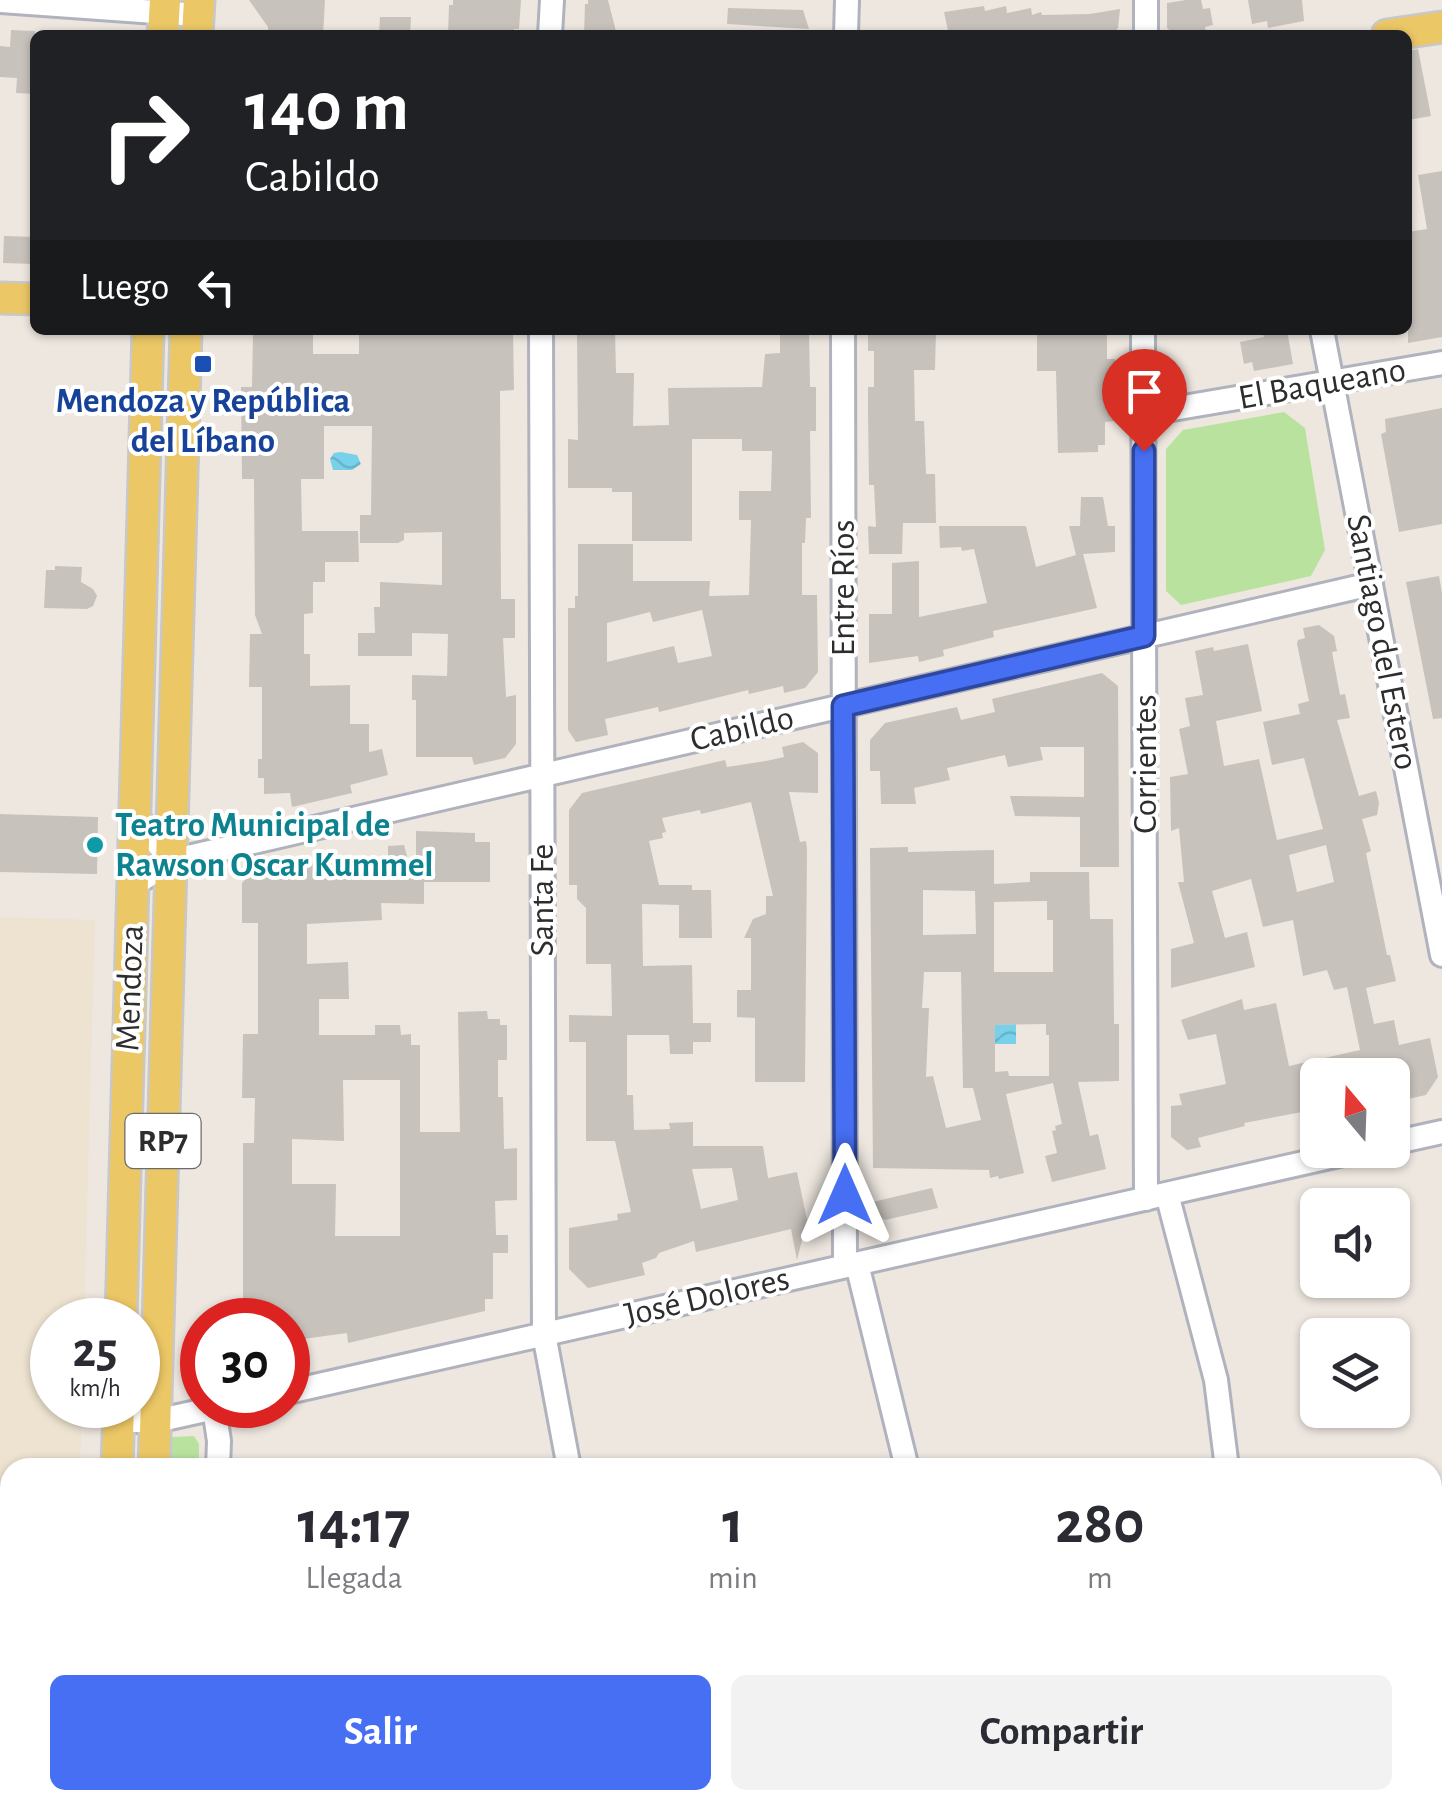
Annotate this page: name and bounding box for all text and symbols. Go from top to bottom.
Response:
icon: right [80,70,210,200]
text: 140 m [245,73,409,143]
text: Cabildo [245,155,380,200]
icon: left [189,260,244,315]
text: Luego [80,269,169,307]
pin [1102,349,1187,452]
street label: El Baqueano [1236,352,1408,416]
marker: Mendoza y República del Líbano [192,353,214,375]
icon: arrive [1117,364,1172,419]
place label: Mendoza y República del Líbano [56,384,350,459]
street label: Santiago del Estero [1340,511,1424,773]
street label: Entre Ríos [826,520,861,656]
street label: Corrientes [1128,694,1163,834]
street label: Cabildo [687,700,797,758]
place label: Teatro Municipal de Rawson Oscar Kummel [115,808,434,883]
marker: Teatro Municipal de Rawson Oscar Kummel [84,834,106,856]
street label: Santa Fe [525,844,560,956]
street label: Mendoza [110,924,150,1052]
north arrow [1300,1058,1410,1168]
map controls [1300,1058,1410,1428]
road number: RP7 [126,1114,200,1168]
position arrow [793,1143,897,1247]
button: sound [1300,1188,1410,1298]
street label: José Dolores [621,1261,793,1333]
speed limit sign: 30 [180,1298,310,1428]
button: layers [1300,1318,1410,1428]
text: 25 [72,1326,118,1376]
text: km/h [69,1376,121,1401]
text: 14:17 [297,1494,411,1554]
text: 1 [722,1494,744,1554]
text: 280 [1055,1494,1144,1554]
text: Llegada [306,1562,402,1594]
text: min [708,1562,758,1594]
text: m [1087,1562,1113,1594]
button: Salir [50,1675,711,1790]
button: Compartir [731,1675,1392,1790]

